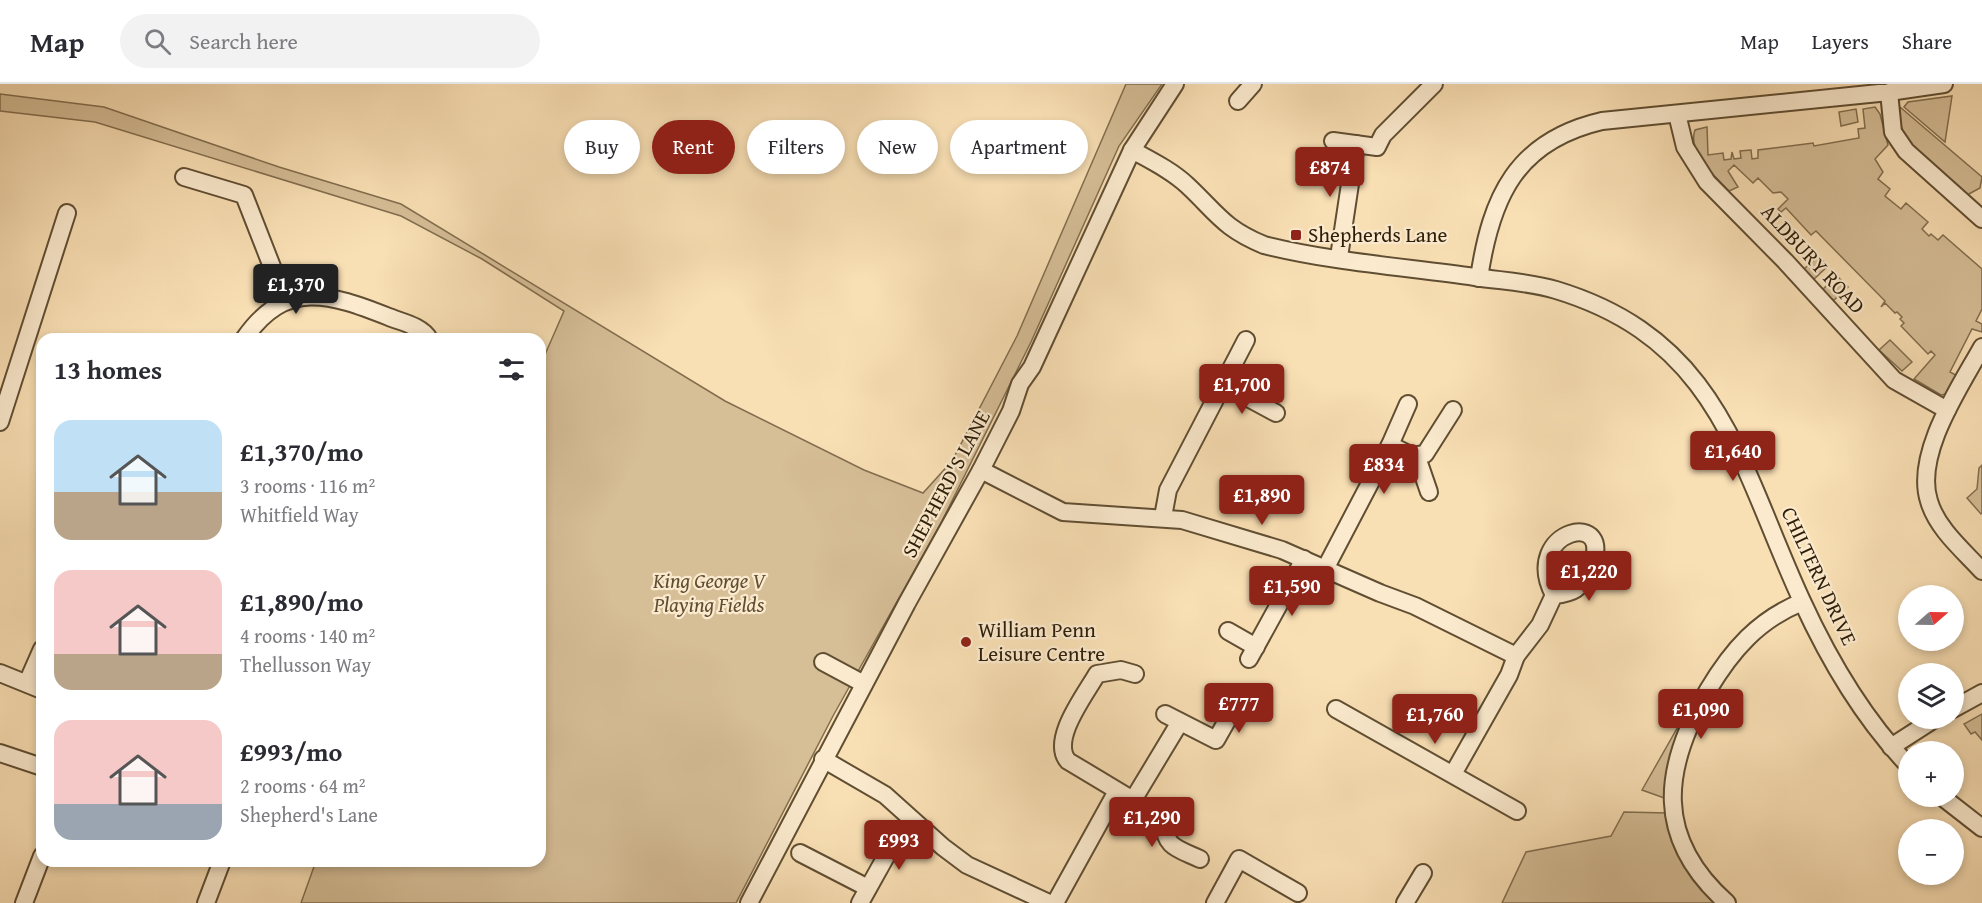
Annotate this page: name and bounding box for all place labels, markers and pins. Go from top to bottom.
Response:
pin: £874 [1294,147,1366,198]
place label: Shepherds Lane [1308,219,1447,250]
marker: Shepherds Lane [1289,228,1303,242]
pin: £1,370 [247,264,345,315]
pin: £1,700 [1193,364,1291,415]
pin: £1,640 [1684,431,1782,482]
pin: £834 [1348,444,1420,495]
pin: £1,890 [1213,475,1311,526]
pin: £1,220 [1540,551,1638,602]
pin: £1,590 [1243,566,1341,617]
place label: William Penn Leisure Centre [978,614,1105,669]
marker: William Penn Leisure Centre [959,635,973,649]
pin: £777 [1203,683,1275,734]
pin: £1,090 [1652,689,1750,740]
pin: £1,760 [1386,694,1484,745]
pin: £1,290 [1103,797,1201,848]
pin: £993 [863,820,935,871]

